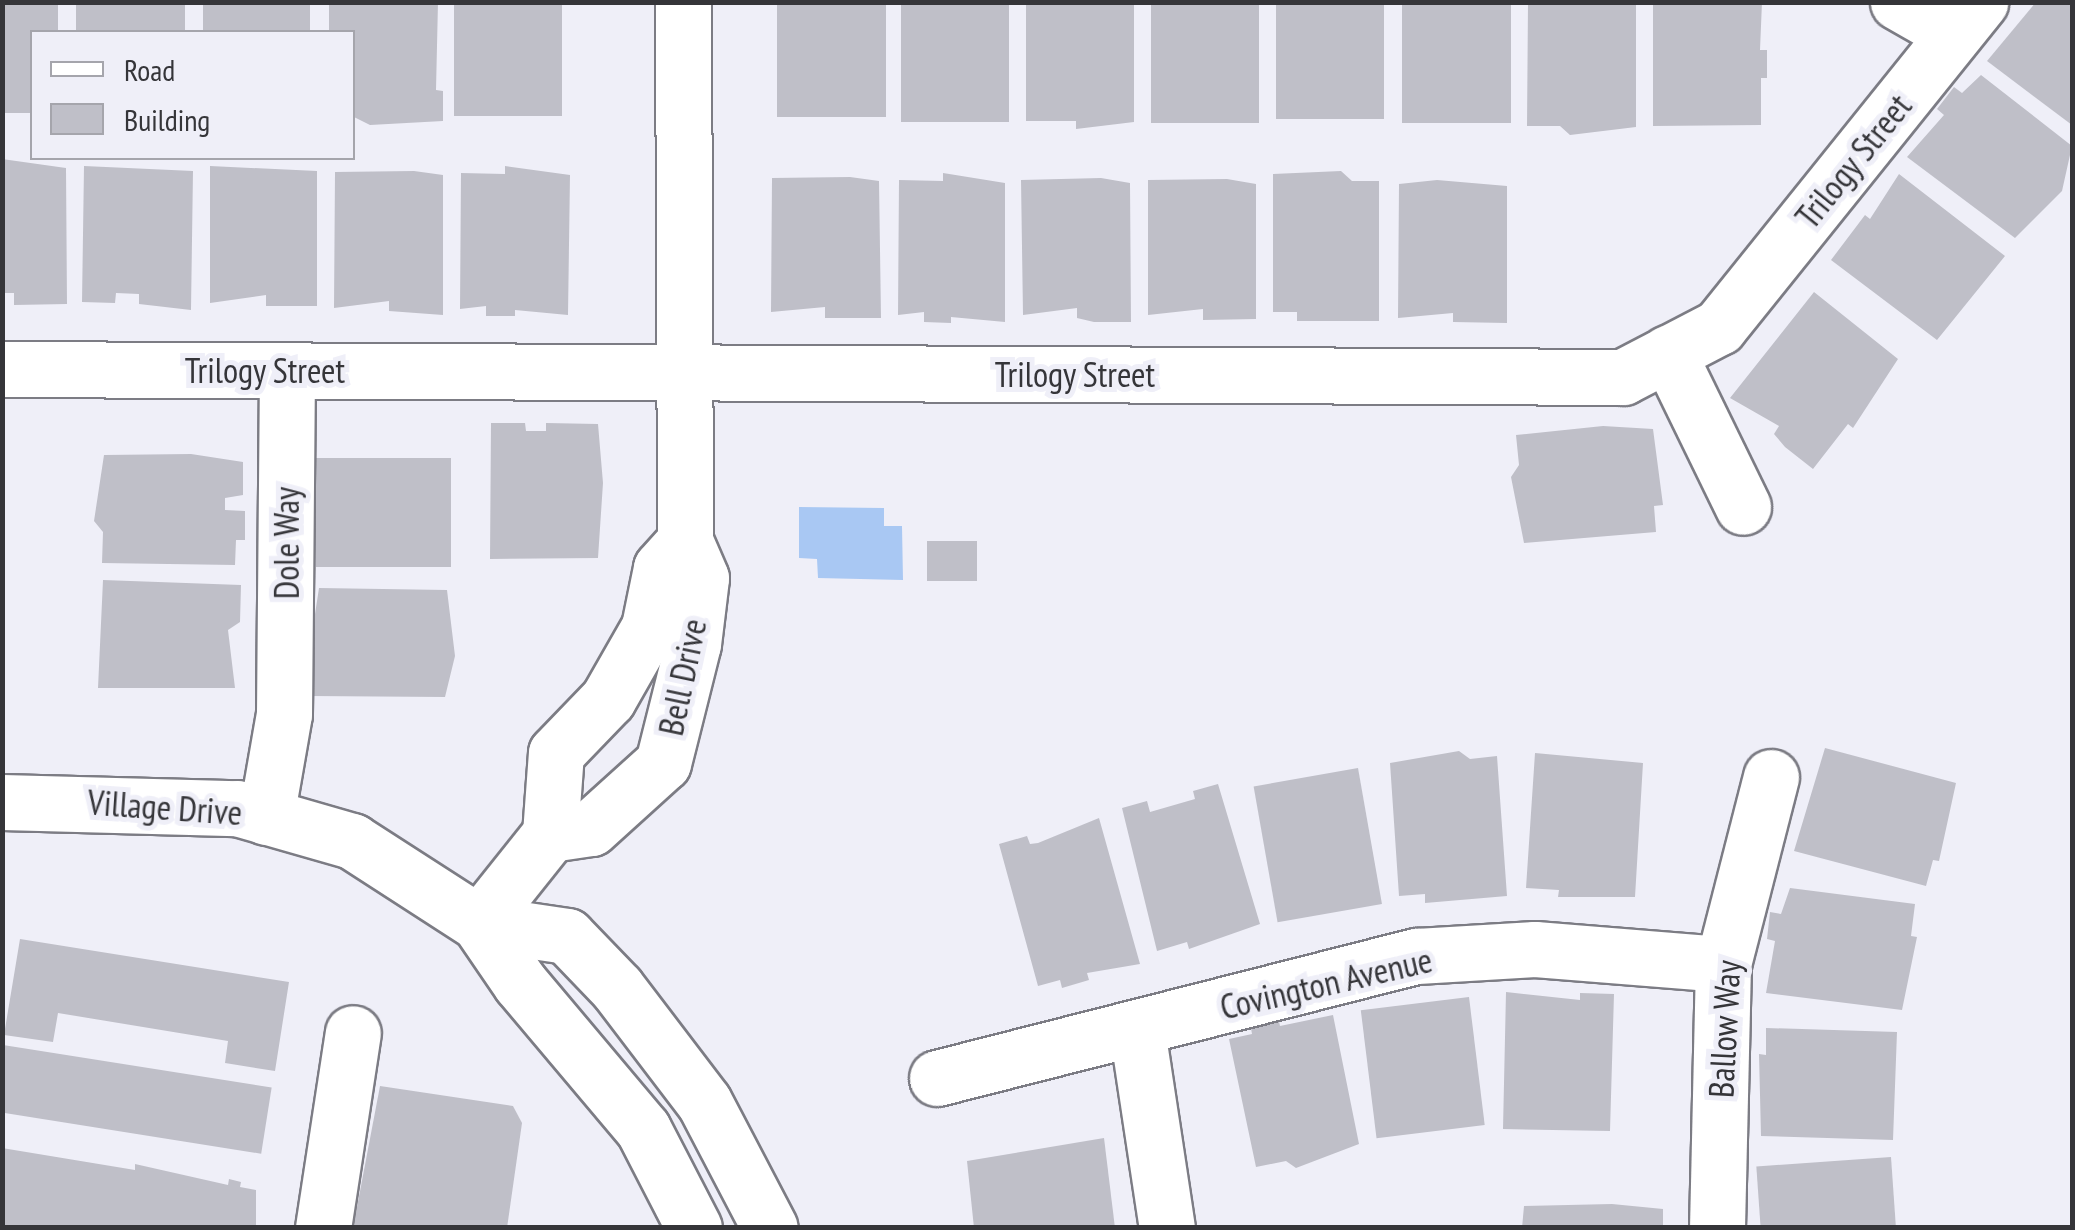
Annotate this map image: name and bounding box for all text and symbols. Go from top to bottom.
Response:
legend [30,30,355,160]
text: Road [124,50,175,89]
street label: Trilogy Street [1786,85,1920,237]
text: Building [124,100,210,139]
street label: Trilogy Street [184,349,346,391]
street label: Trilogy Street [994,353,1156,395]
street label: Dole Way [265,486,307,600]
street label: Bell Drive [649,615,715,739]
street label: Village Drive [86,781,244,833]
street label: Covington Avenue [1215,938,1437,1028]
street label: Ballow Way [1699,958,1749,1100]

